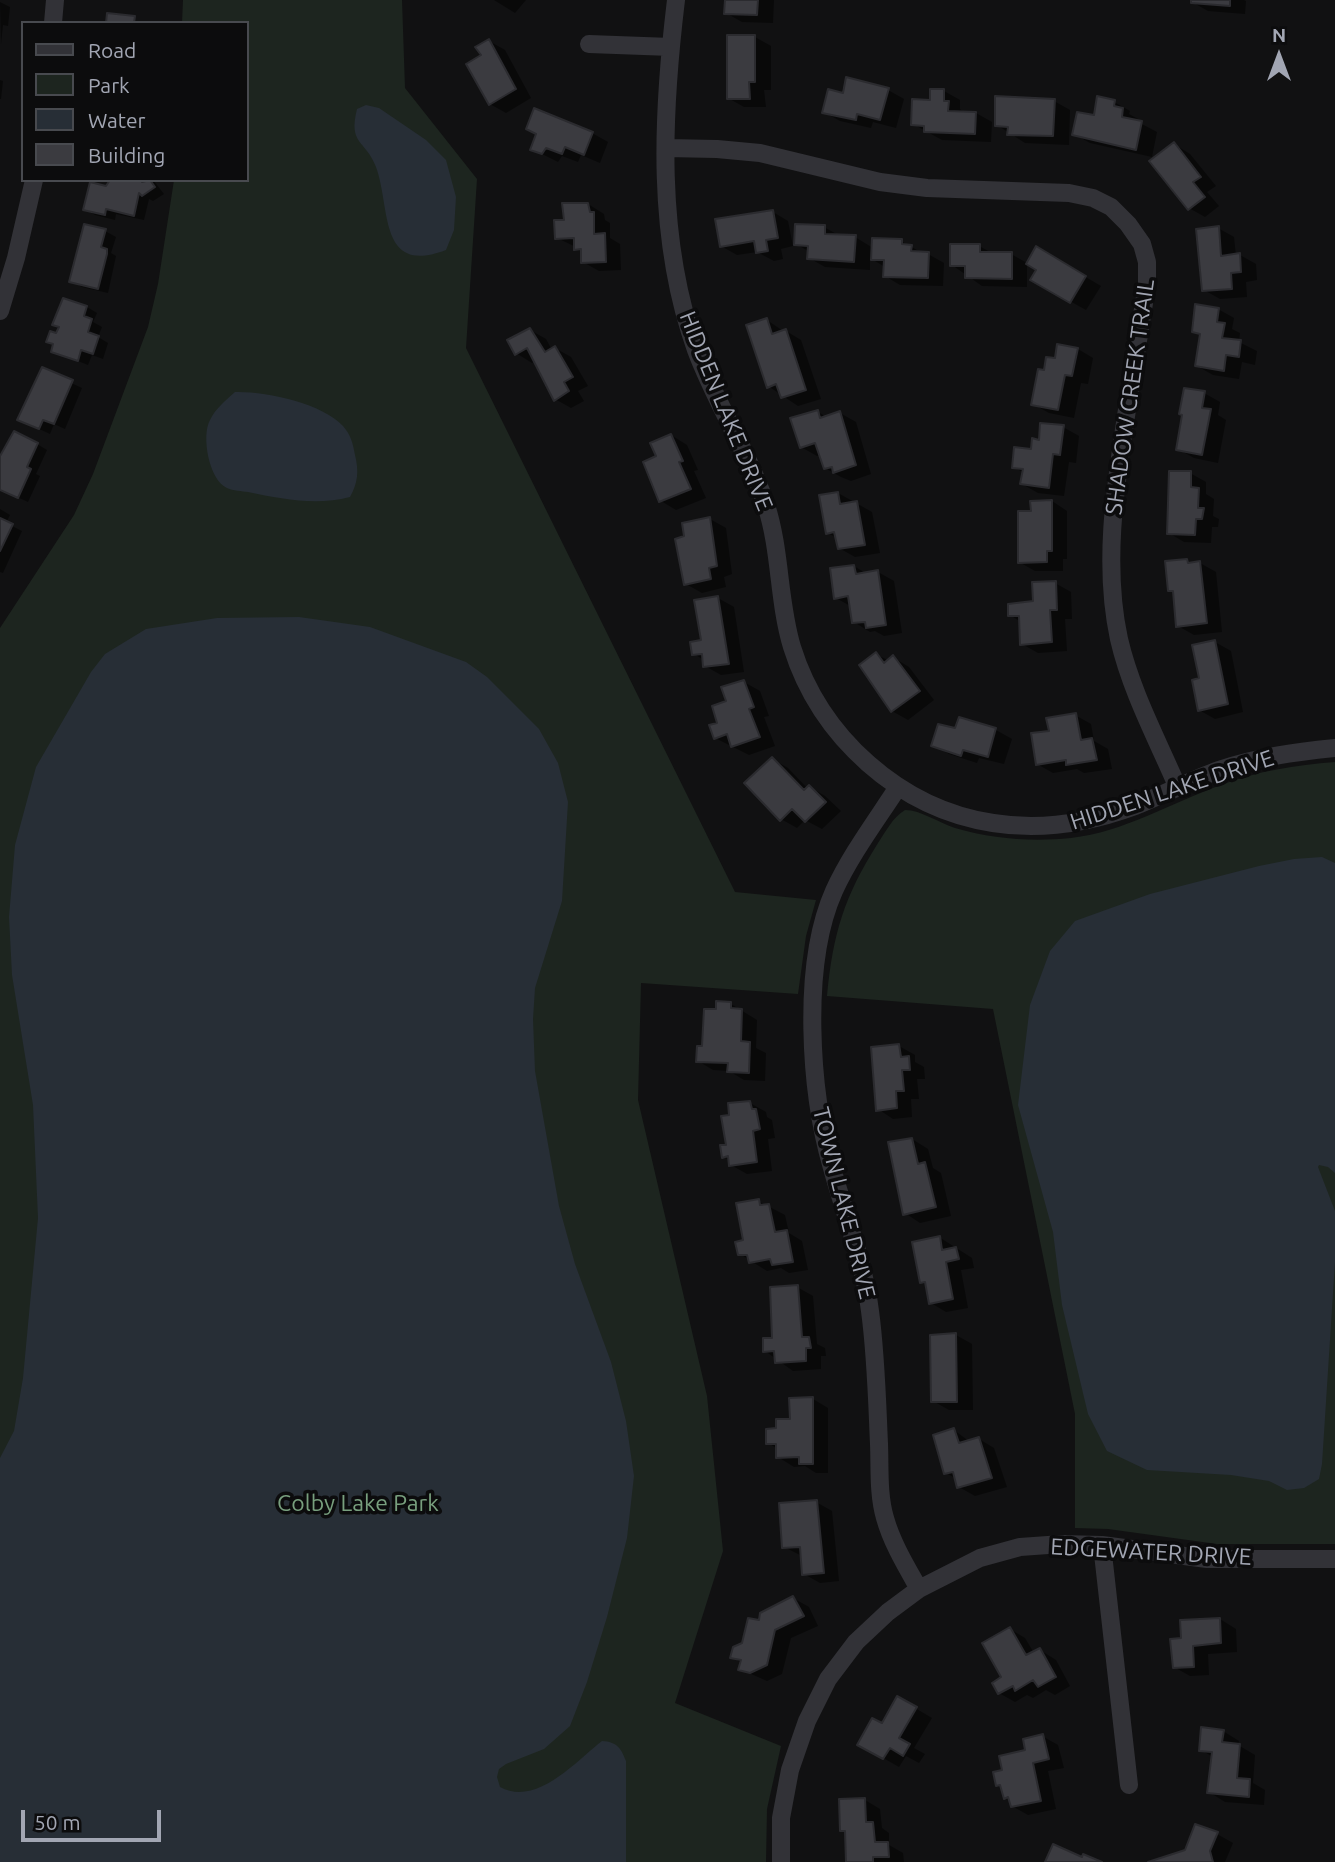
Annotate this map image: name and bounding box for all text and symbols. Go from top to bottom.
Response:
legend [21,21,248,182]
north arrow [1244,21,1314,91]
text: N [1272,24,1286,46]
text: Road [88,38,136,62]
text: Park [88,73,130,97]
text: Water [88,108,146,132]
text: Building [88,143,165,167]
street label: SHADOW CREEK TRAIL [1100,277,1160,517]
street label: HIDDEN LAKE DRIVE [673,307,779,515]
street label: HIDDEN LAKE DRIVE [1067,744,1277,836]
street label: TOWN LAKE DRIVE [807,1104,881,1302]
park label: Colby Lake Park [277,1489,439,1517]
street label: EDGEWATER DRIVE [1050,1533,1252,1571]
scale bar [24,1796,164,1840]
text: 50 m [34,1810,81,1834]

